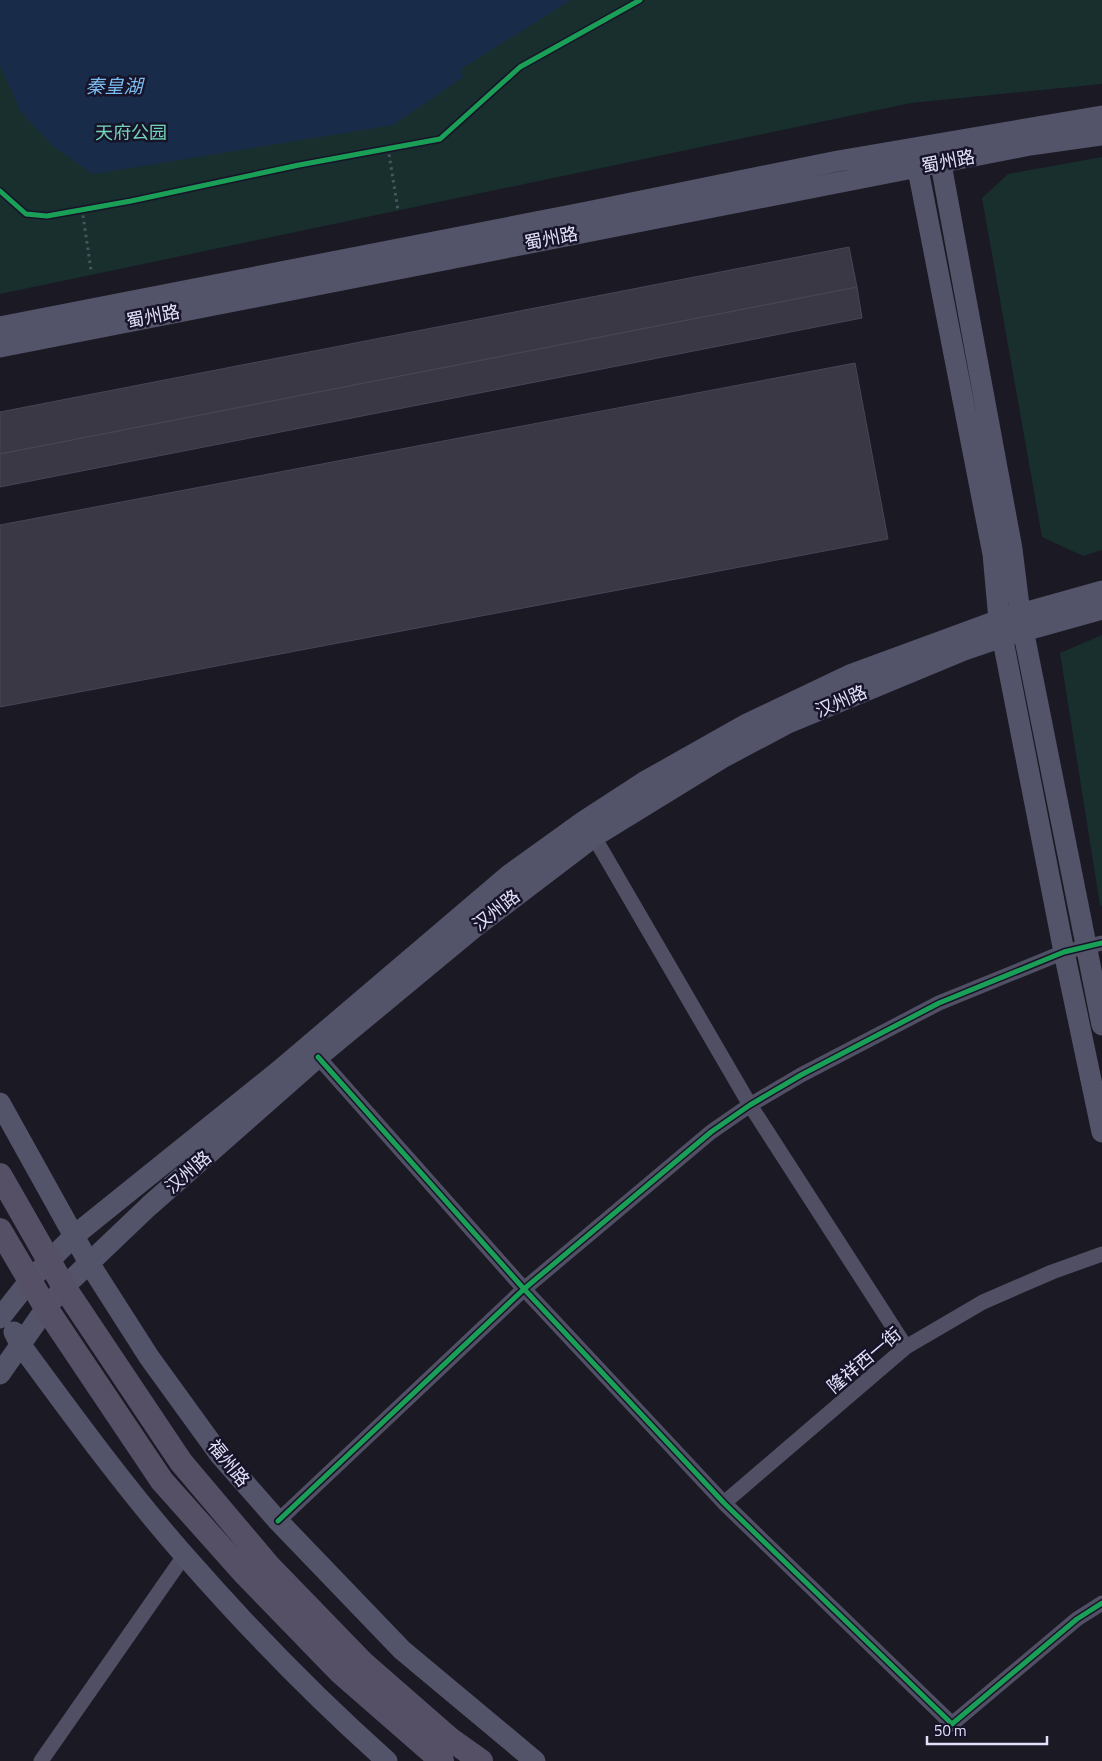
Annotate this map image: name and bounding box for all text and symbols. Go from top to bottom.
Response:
water label: 秦皇湖 [85,71,145,100]
park label: 天府公园 [95,119,167,146]
street label: 蜀州路 [919,143,977,179]
street label: 蜀州路 [522,220,580,256]
street label: 蜀州路 [124,298,182,334]
street label: 汉州路 [811,678,871,724]
street label: 汉州路 [466,883,526,937]
street label: 汉州路 [159,1144,217,1200]
street label: 隆祥西一街 [821,1321,907,1399]
street label: 福州路 [202,1434,256,1492]
scale bar [927,1714,1047,1746]
text: 50 m [934,1719,967,1742]

